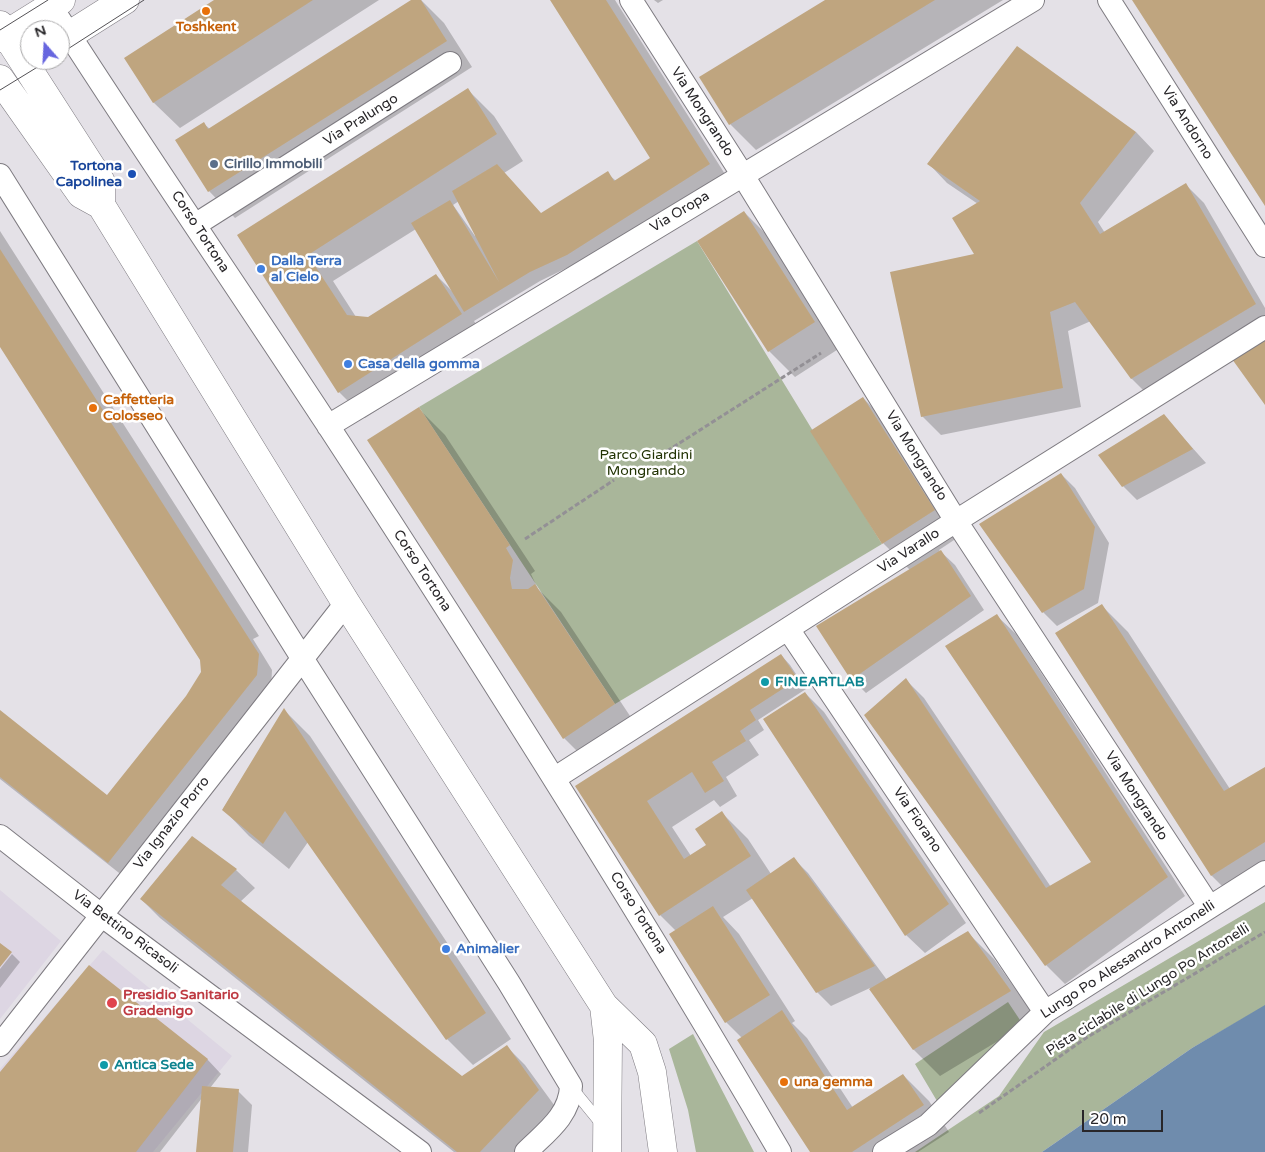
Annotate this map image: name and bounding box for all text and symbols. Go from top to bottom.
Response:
marker: Toshkent [200,5,212,17]
place label: Toshkent [176,19,236,35]
north arrow [20,20,70,70]
text: N [32,21,48,41]
street label: Via Mongrando [667,64,737,160]
street label: Via Andorno [1158,83,1216,163]
street label: Via Pralungo [321,90,401,150]
place label: Cirillo Immobili [224,156,323,172]
place label: Tortona Capolinea [56,158,122,190]
marker: Cirillo Immobili [208,158,220,170]
marker: Tortona Capolinea [126,168,138,180]
street label: Corso Tortona [167,188,233,276]
street label: Via Oropa [647,188,713,236]
place label: Dalla Terra al Cielo [271,253,342,286]
marker: Dalla Terra al Cielo [255,263,267,275]
place label: Casa della gomma [358,356,480,372]
marker: Casa della gomma [342,358,354,370]
place label: Caffetteria Colosseo [103,392,174,424]
marker: Caffetteria Colosseo [87,402,99,414]
street label: Via Mongrando [882,408,950,504]
park label: Parco Giardini Mongrando [599,447,693,480]
street label: Via Varallo [875,525,943,577]
street label: Corso Tortona [389,527,455,615]
place label: FINEARTLAB [775,674,865,690]
marker: FINEARTLAB [759,676,771,688]
street label: Via Mongrando [1101,748,1171,844]
street label: Via Ignazio Porro [131,773,213,873]
street label: Via Fiorano [889,784,945,856]
street label: Corso Tortona [606,869,670,957]
street label: Via Bettino Ricasoli [69,887,181,977]
street label: Lungo Po Alessandro Antonelli [1038,897,1218,1023]
street label: Pista ciclabile di Lungo Po Antonelli [1043,920,1253,1060]
place label: Animalier [456,941,519,957]
marker: Animalier [440,943,452,955]
place label: Presidio Sanitario Gradenigo [123,987,239,1020]
marker: Presidio Sanitario Gradenigo [105,996,119,1010]
place label: Antica Sede [114,1057,194,1073]
marker: Antica Sede [98,1059,110,1071]
place label: una gemma [794,1074,873,1090]
marker: una gemma [778,1076,790,1088]
scale bar [1085,1100,1166,1132]
text: 20 m [1090,1110,1127,1128]

